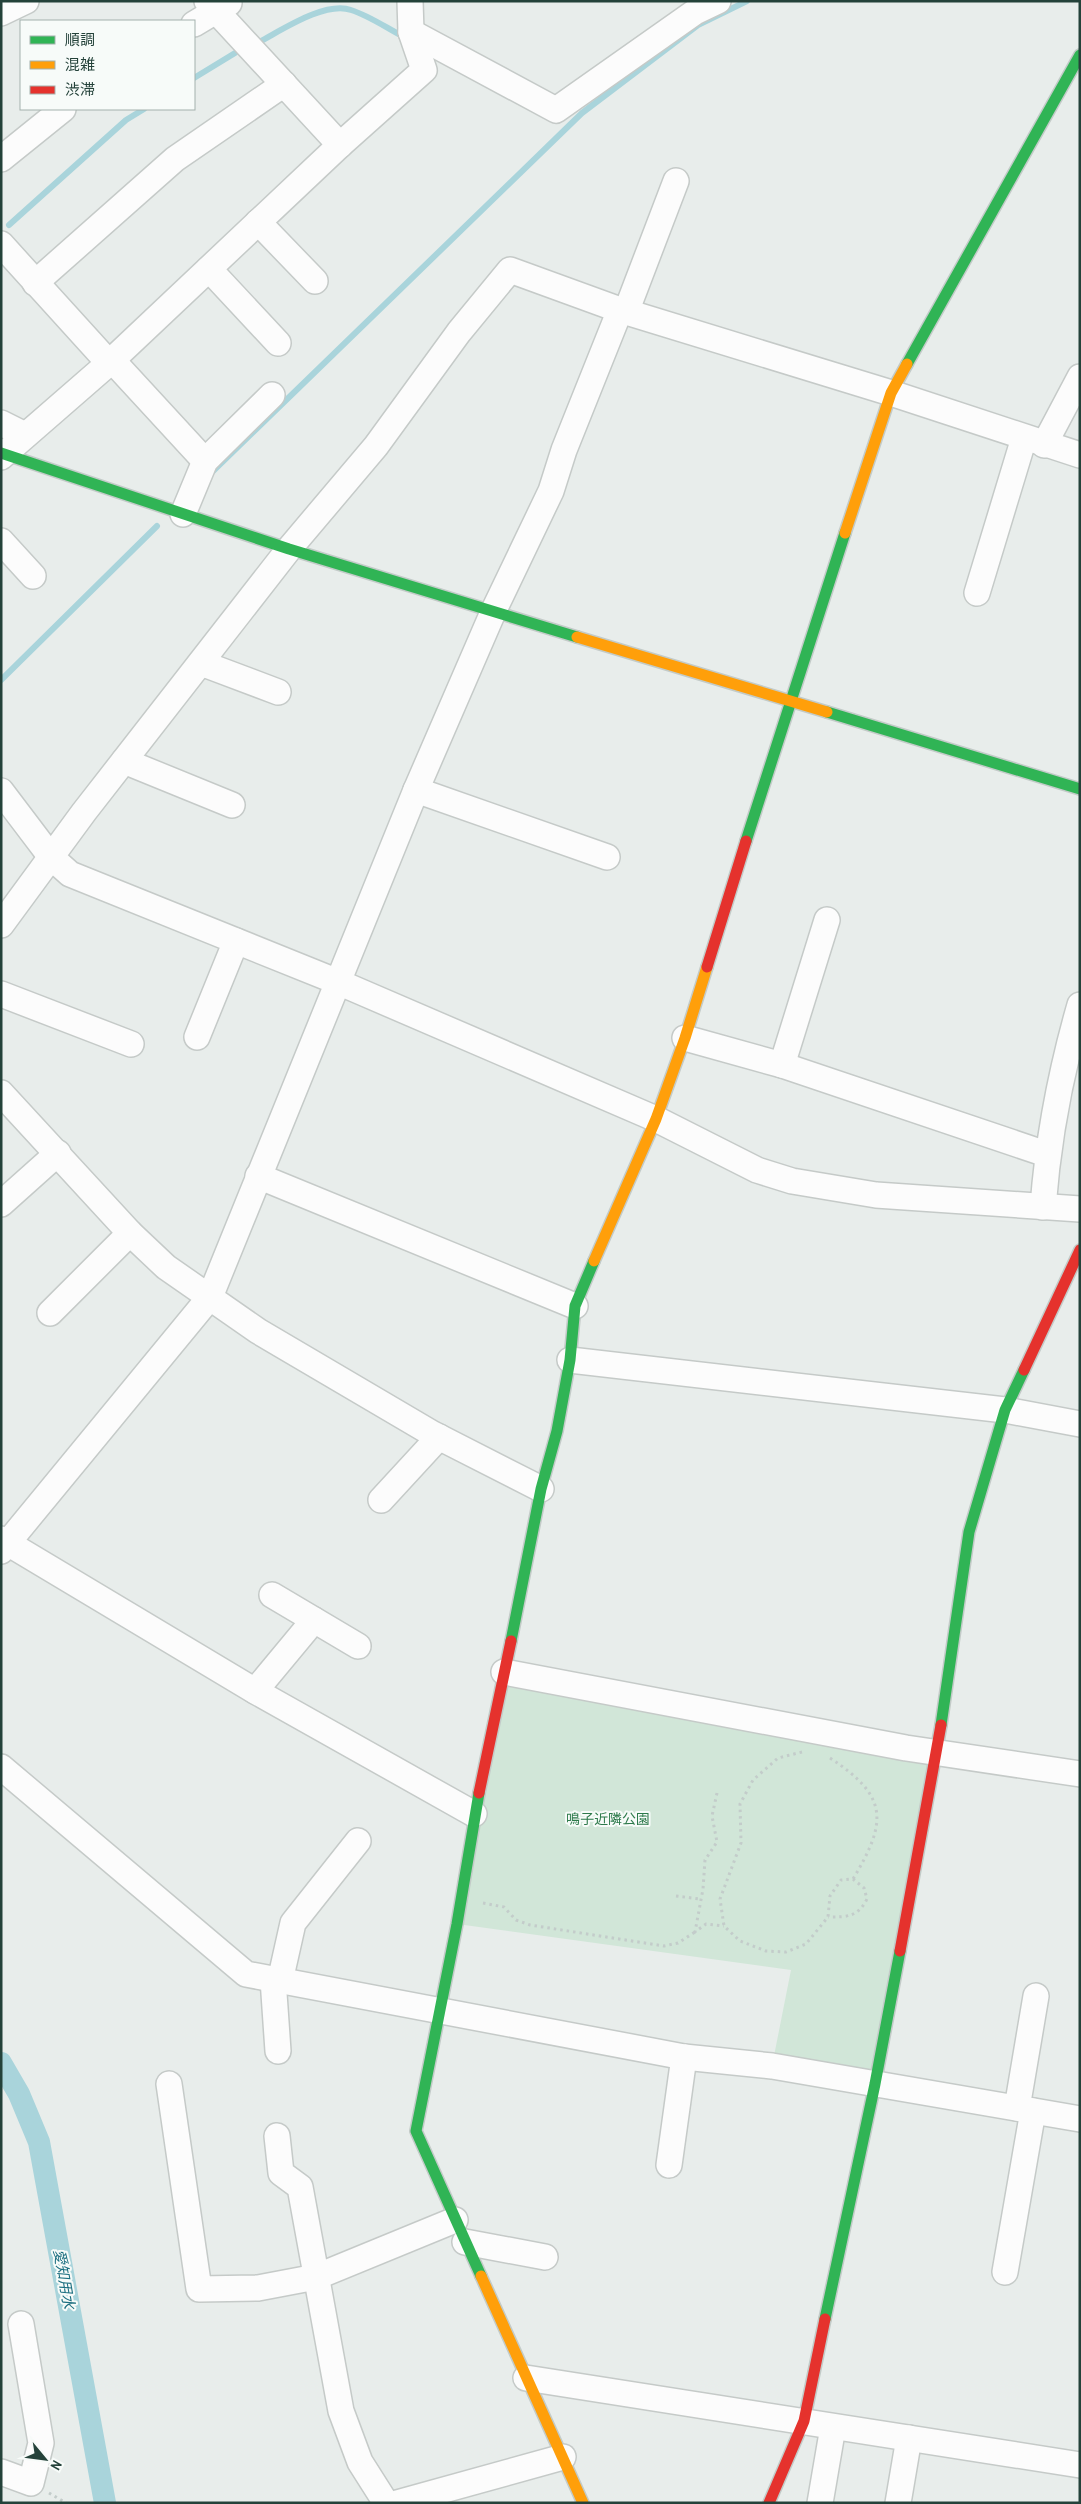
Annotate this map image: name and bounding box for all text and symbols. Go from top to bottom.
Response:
legend [20,20,195,110]
text: 順調 [65,29,95,50]
text: 混雑 [65,54,95,75]
text: 渋滞 [65,79,95,100]
park label: 鳴子近隣公園 [566,1810,650,1828]
water label: 愛知用水 [49,2248,80,2312]
north arrow [20,2434,70,2484]
text: N [46,2457,66,2473]

